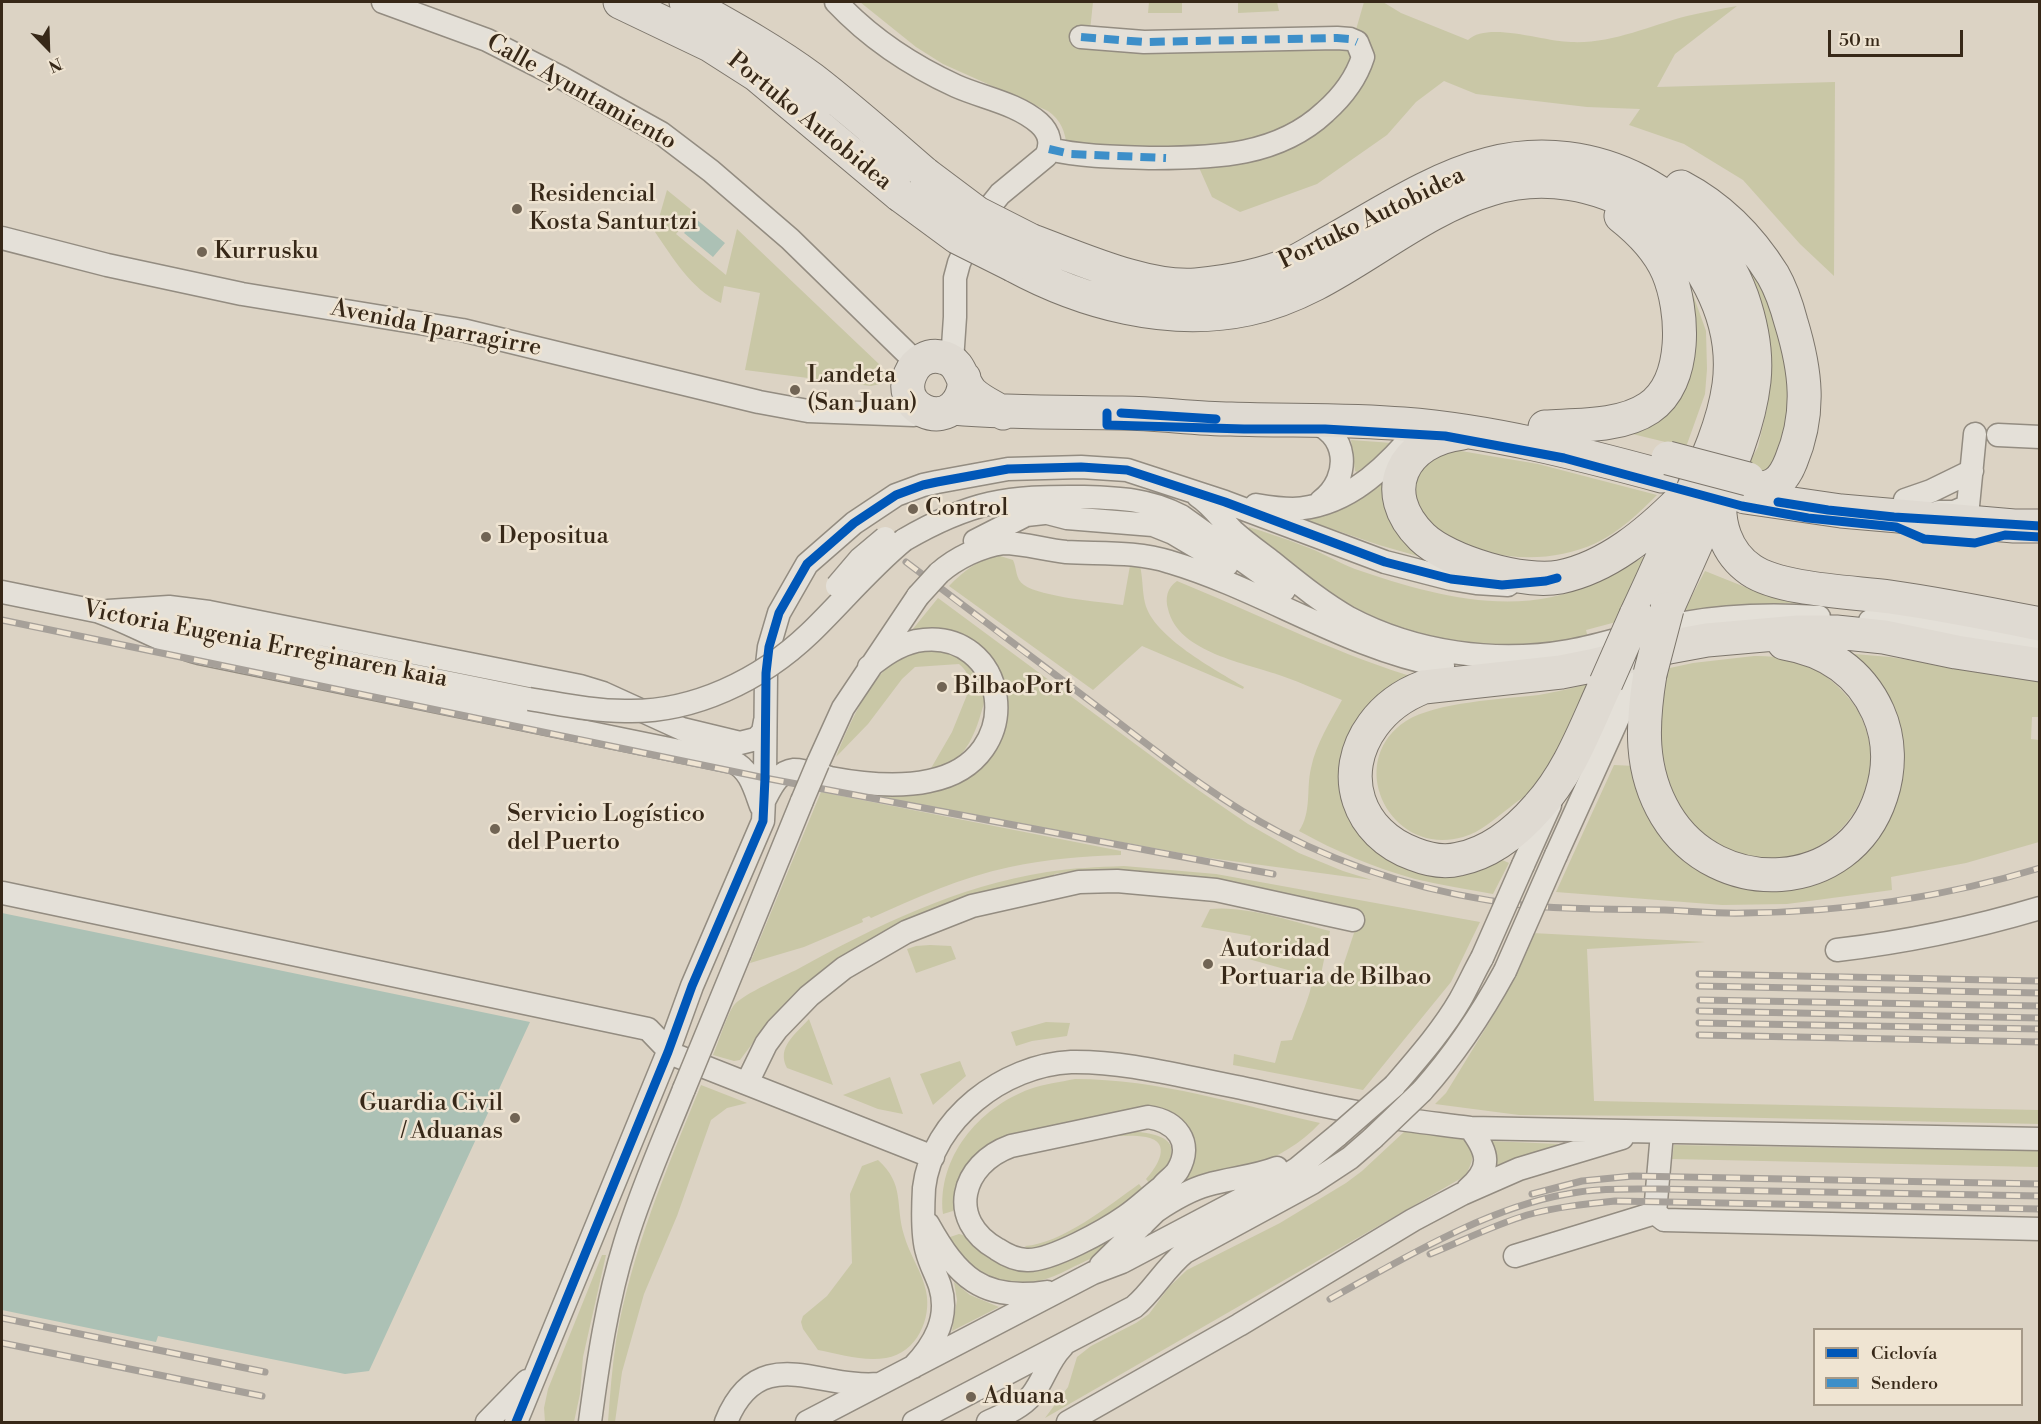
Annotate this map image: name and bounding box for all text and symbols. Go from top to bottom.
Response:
north arrow [18,18,78,78]
scale bar [1831,18,1966,56]
street label: Calle Ayuntamiento [481,29,681,157]
text: 50 m [1839,29,1880,52]
street label: Portuko Autobidea [721,47,897,197]
text: N [45,53,65,76]
street label: Portuko Autobidea [1274,161,1470,277]
place label: Residencial Kosta Santurtzi [529,181,698,237]
marker: Residencial Kosta Santurtzi [510,202,524,216]
place label: Kurrusku [214,238,319,266]
marker: Kurrusku [195,245,209,259]
street label: Avenida Iparragirre [328,294,544,364]
place label: Landeta (San Juan) [807,362,917,418]
marker: Landeta (San Juan) [788,383,802,397]
place label: Control [925,495,1008,523]
marker: Control [906,502,920,516]
place label: Depositua [498,523,609,551]
marker: Depositua [479,530,493,544]
street label: Victoria Eugenia Erreginaren kaia [80,595,450,695]
place label: BilbaoPort [954,673,1073,701]
marker: BilbaoPort [935,680,949,694]
place label: Servicio Logístico del Puerto [507,801,705,857]
marker: Servicio Logístico del Puerto [488,822,502,836]
place label: Autoridad Portuaria de Bilbao [1220,936,1431,992]
marker: Autoridad Portuaria de Bilbao [1201,957,1215,971]
place label: Guardia Civil / Aduanas [359,1090,503,1146]
marker: Guardia Civil / Aduanas [508,1111,522,1125]
legend [1813,1328,2023,1406]
text: Ciclovía [1871,1342,1937,1365]
text: Sendero [1871,1372,1938,1395]
place label: Aduana [983,1383,1065,1411]
marker: Aduana [964,1390,978,1404]

